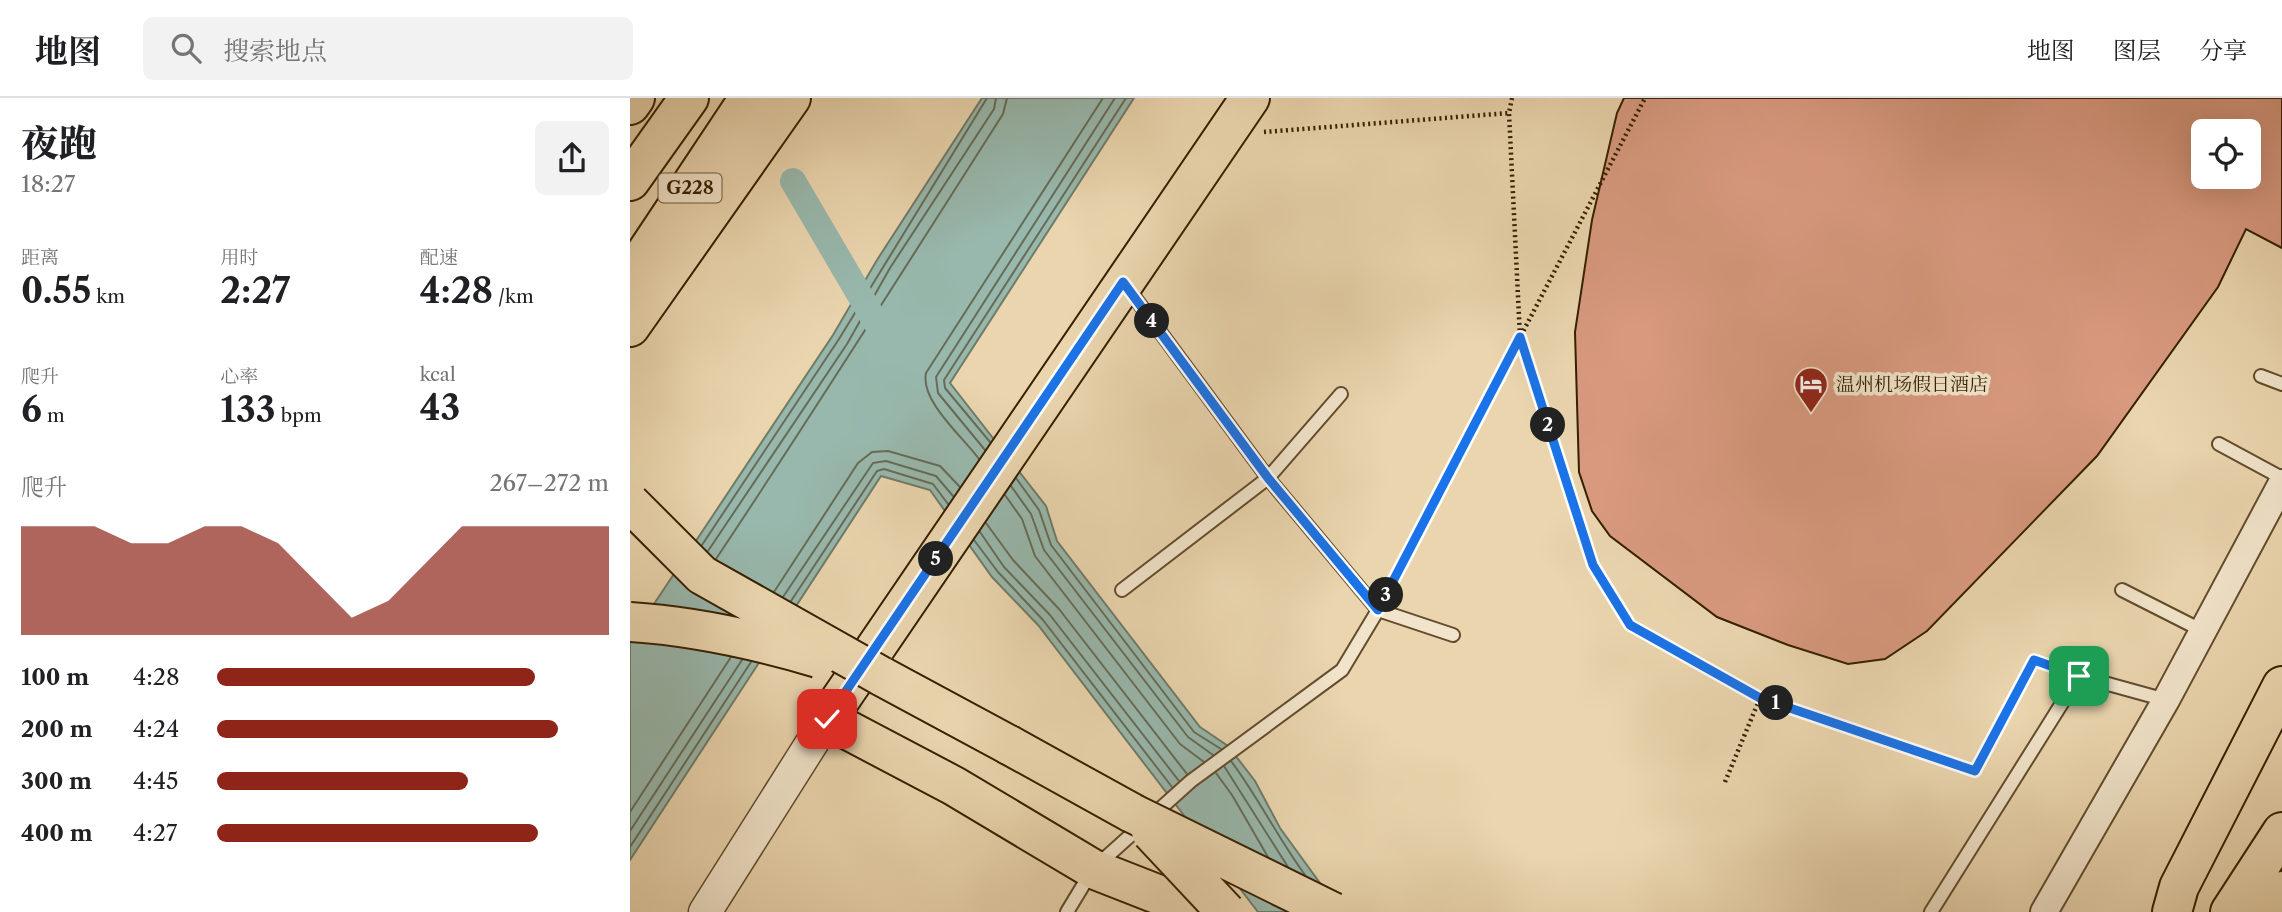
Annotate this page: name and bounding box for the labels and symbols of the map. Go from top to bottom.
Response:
road number: G228 [658,174,722,202]
pin: 4 [1134,304,1170,339]
hotel icon: 温州机场假日酒店 [1792,365,1830,414]
place label: 温州机场假日酒店 [1836,373,1988,396]
pin: 2 [1530,408,1566,442]
pin: 5 [918,542,954,576]
pin: 3 [1368,578,1404,612]
pin [2049,646,2109,706]
pin: 1 [1758,686,1794,720]
pin [797,689,857,749]

